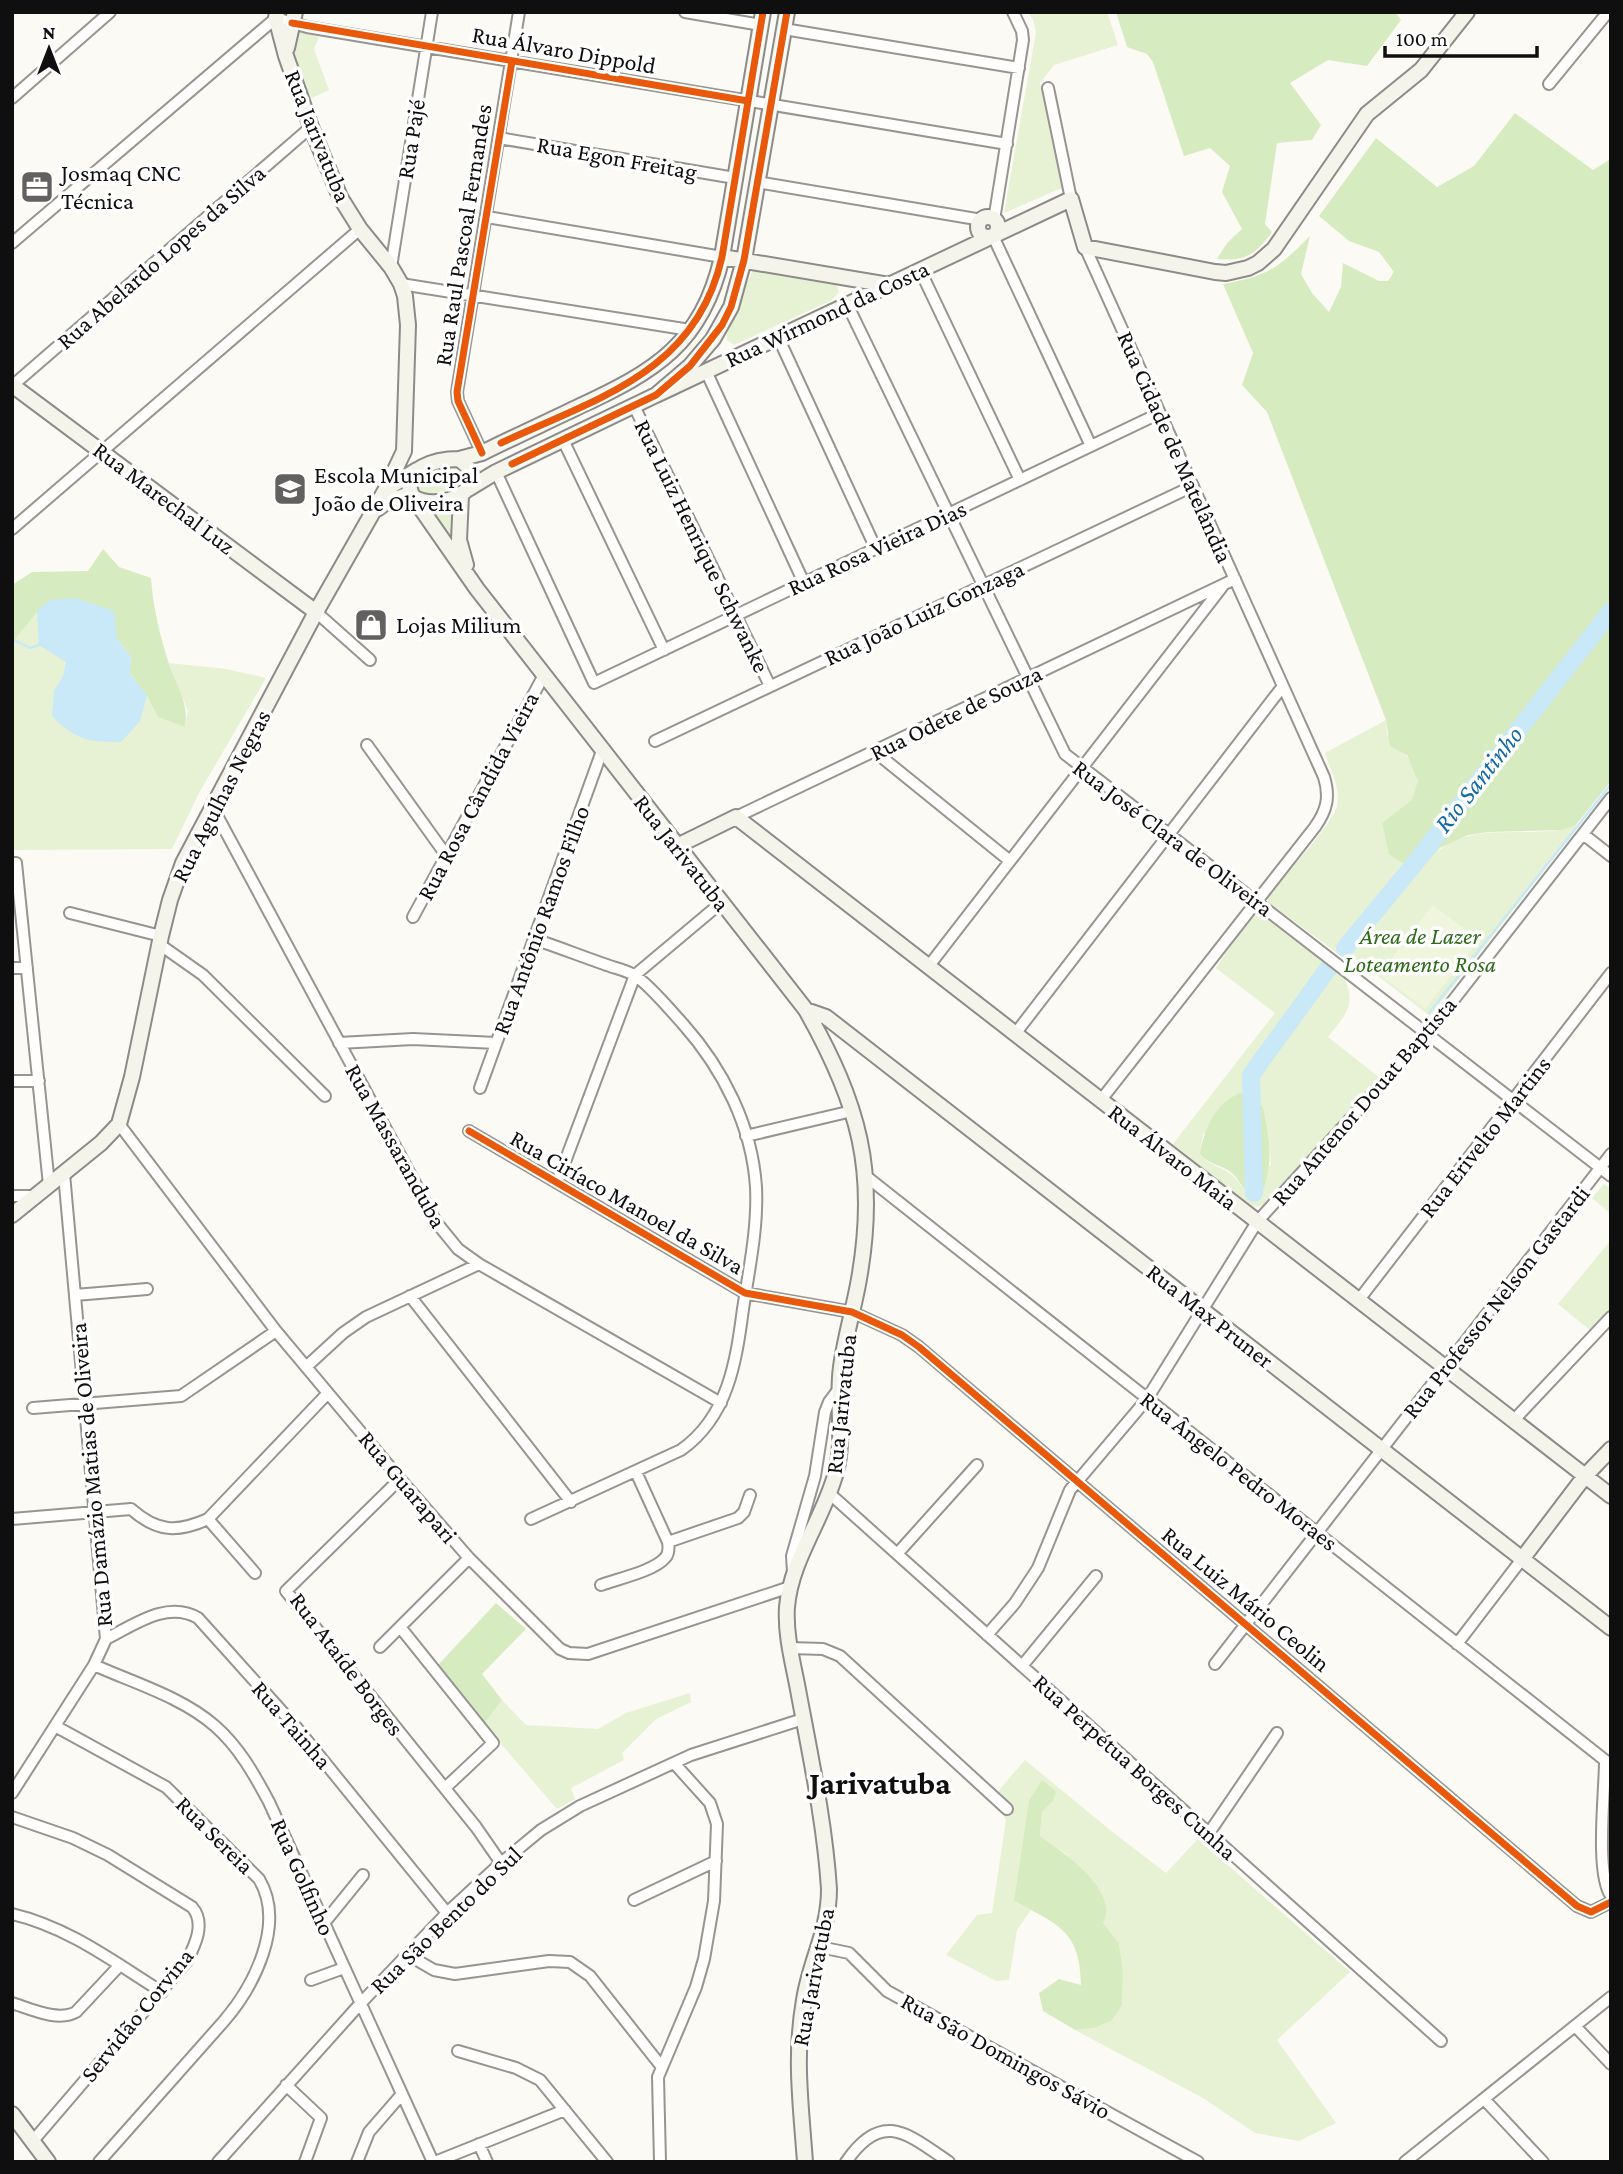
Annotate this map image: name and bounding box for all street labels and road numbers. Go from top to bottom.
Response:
street label: Rua Álvaro Dippold [470,20,658,79]
street label: Rua Jarivatuba [280,66,357,206]
street label: Rua Pajé [391,97,430,181]
street label: Rua Raul Pascoal Fernandes [428,102,497,368]
street label: Rua Egon Freitag [535,130,700,185]
street label: Rua Abelardo Lopes da Silva [51,159,270,354]
street label: Rua Wirmond da Costa [721,254,933,373]
street label: Rua Cidade de Matelândia [1112,327,1239,567]
street label: Rua Luiz Henrique Schwanke [629,415,776,677]
street label: Rua Marechal Luz [88,436,240,560]
street label: Rua Rosa Vieira Dias [783,494,970,601]
street label: Rua João Luiz Gonzaga [820,554,1028,671]
street label: Rua Odete de Souza [865,659,1046,766]
street label: Rua Rosa Cândida Vieira [411,687,544,905]
street label: Rua Agulhas Negras [165,705,276,886]
street label: Rua José Clara de Oliveira [1068,754,1279,922]
street label: Rua Jarivatuba [629,789,736,916]
street label: Rua Antônio Ramos Filho [487,802,595,1038]
street label: Rua Antenor Douat Baptista [1266,991,1462,1211]
street label: Rua Erivelto Martins [1413,1051,1556,1223]
street label: Rua Massaranduba [340,1059,453,1232]
street label: Rua Álvaro Maia [1103,1098,1243,1215]
street label: Rua Ciríaco Manoel da Silva [506,1124,749,1280]
street label: Rua Professor Nelson Gastardi [1396,1180,1595,1423]
street label: Rua Max Pruner [1142,1258,1279,1374]
street label: Rua Damázio Matias de Oliveira [64,1322,117,1628]
street label: Rua Jarivatuba [820,1333,861,1475]
street label: Rua Ângelo Pedro Moraes [1135,1385,1343,1556]
street label: Rua Guarapari [354,1425,463,1548]
street label: Rua Luiz Mário Ceolin [1157,1520,1336,1677]
street label: Rua Ataíde Borges [285,1587,410,1741]
street label: Rua Perpétua Borges Cunha [1028,1668,1243,1865]
street label: Rua Tainha [247,1675,338,1774]
street label: Rua Sereia [171,1790,260,1879]
street label: Rua Golfinho [266,1814,341,1939]
street label: Rua São Bento do Sul [364,1840,527,1999]
street label: Rua Jarivatuba [786,1905,839,2048]
street label: Servidão Corvina [75,1943,199,2087]
street label: Rua São Domingos Sávio [897,1987,1116,2124]

